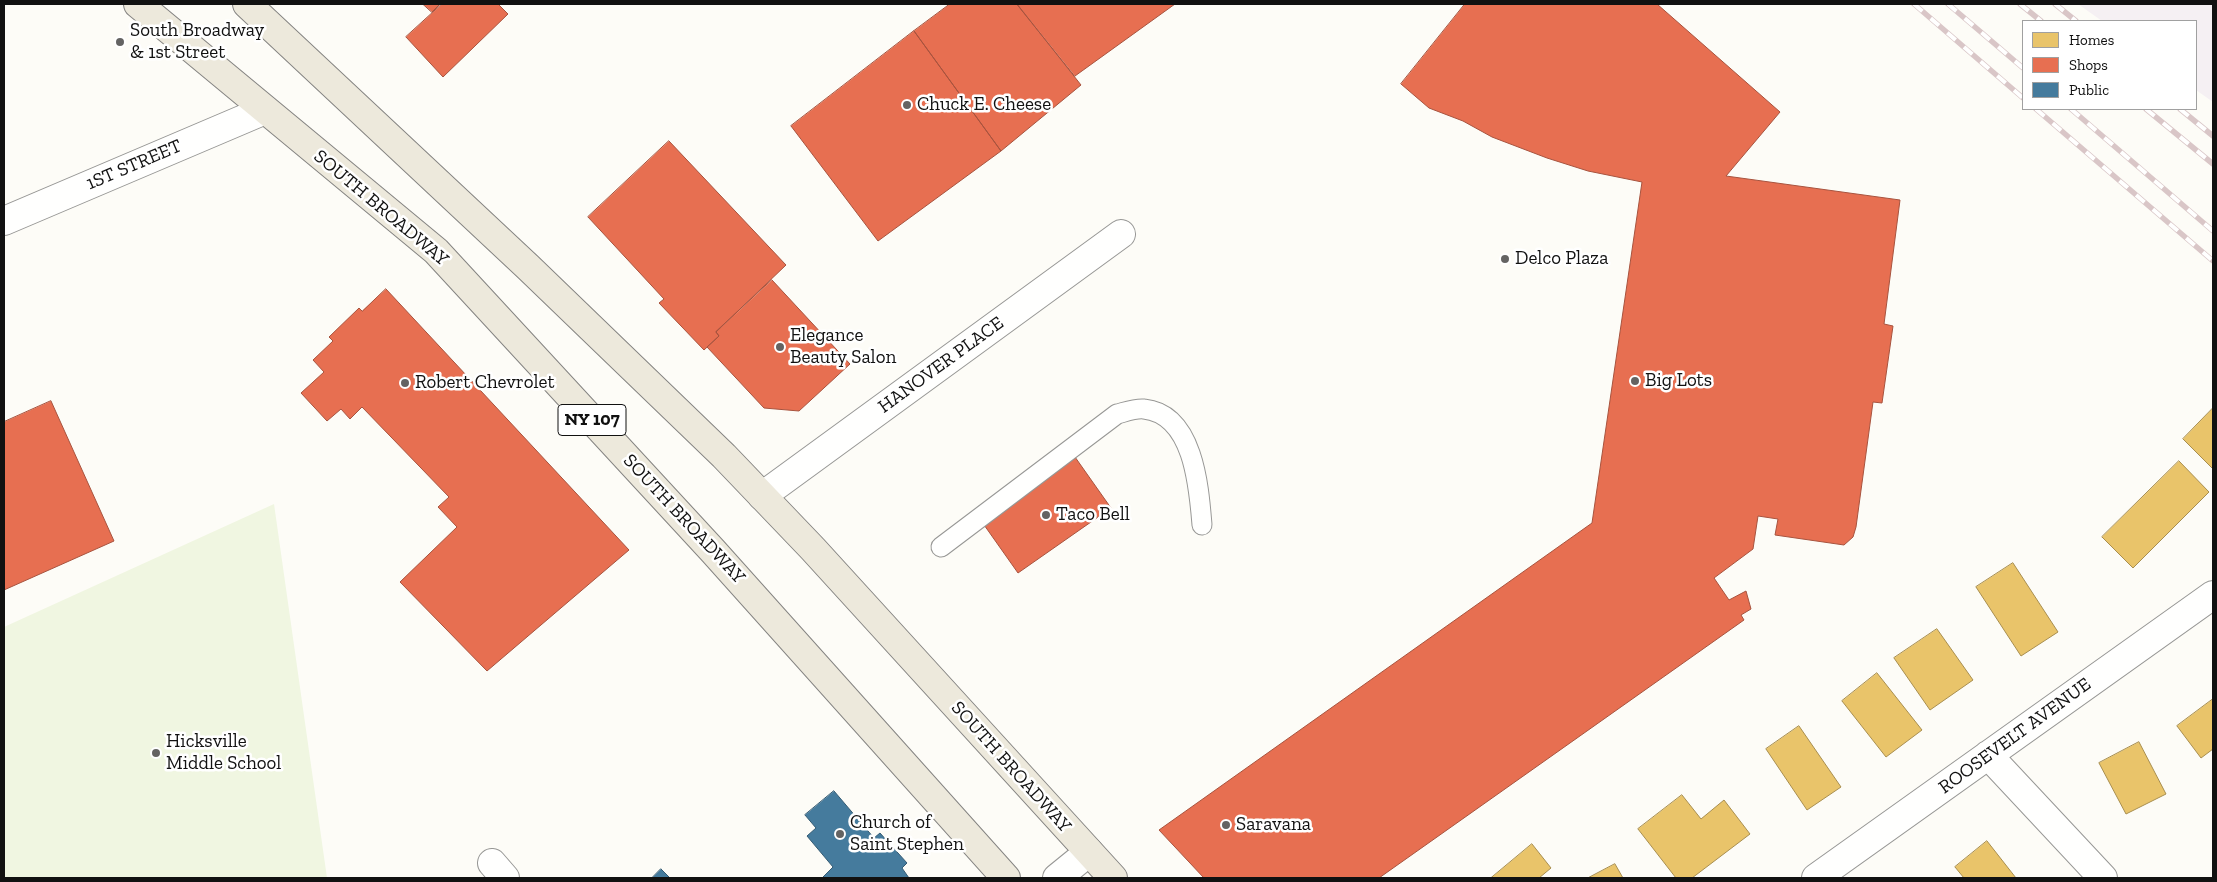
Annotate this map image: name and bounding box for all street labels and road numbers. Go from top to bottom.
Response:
street label: 1ST STREET [83,135,185,195]
street label: SOUTH BROADWAY [309,145,453,271]
street label: HANOVER PLACE [874,312,1008,418]
road number: NY 107 [558,404,626,436]
street label: SOUTH BROADWAY [618,450,750,588]
street label: ROOSEVELT AVENUE [1934,673,2096,799]
street label: SOUTH BROADWAY [946,697,1076,837]

